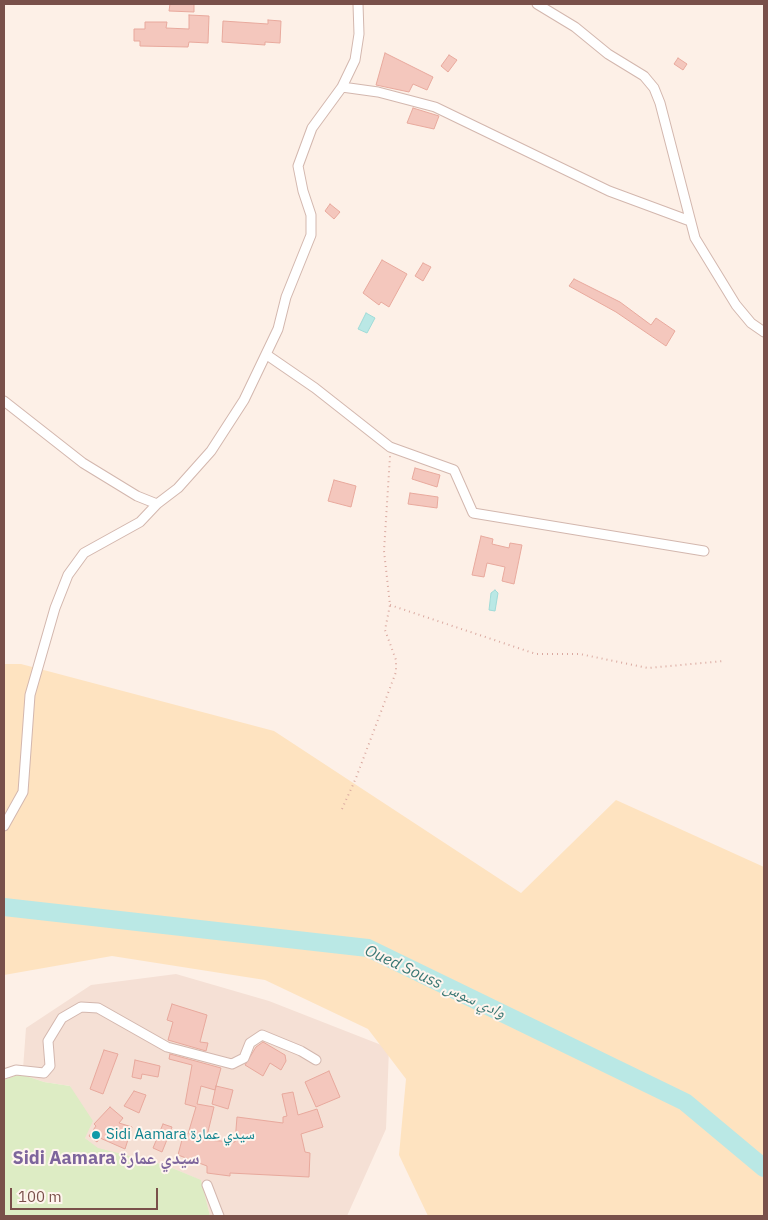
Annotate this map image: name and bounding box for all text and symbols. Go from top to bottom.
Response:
water label: Oued Souss وادي سوس [362,941,508,1023]
place label: Sidi Aamara سيدي عمارة [106,1126,255,1144]
marker: Sidi Aamara سيدي عمارة [90,1129,102,1141]
district label: Sidi Aamara سيدي عمارة [12,1148,200,1170]
scale bar [12,1178,160,1210]
text: 100 m [18,1187,62,1206]

